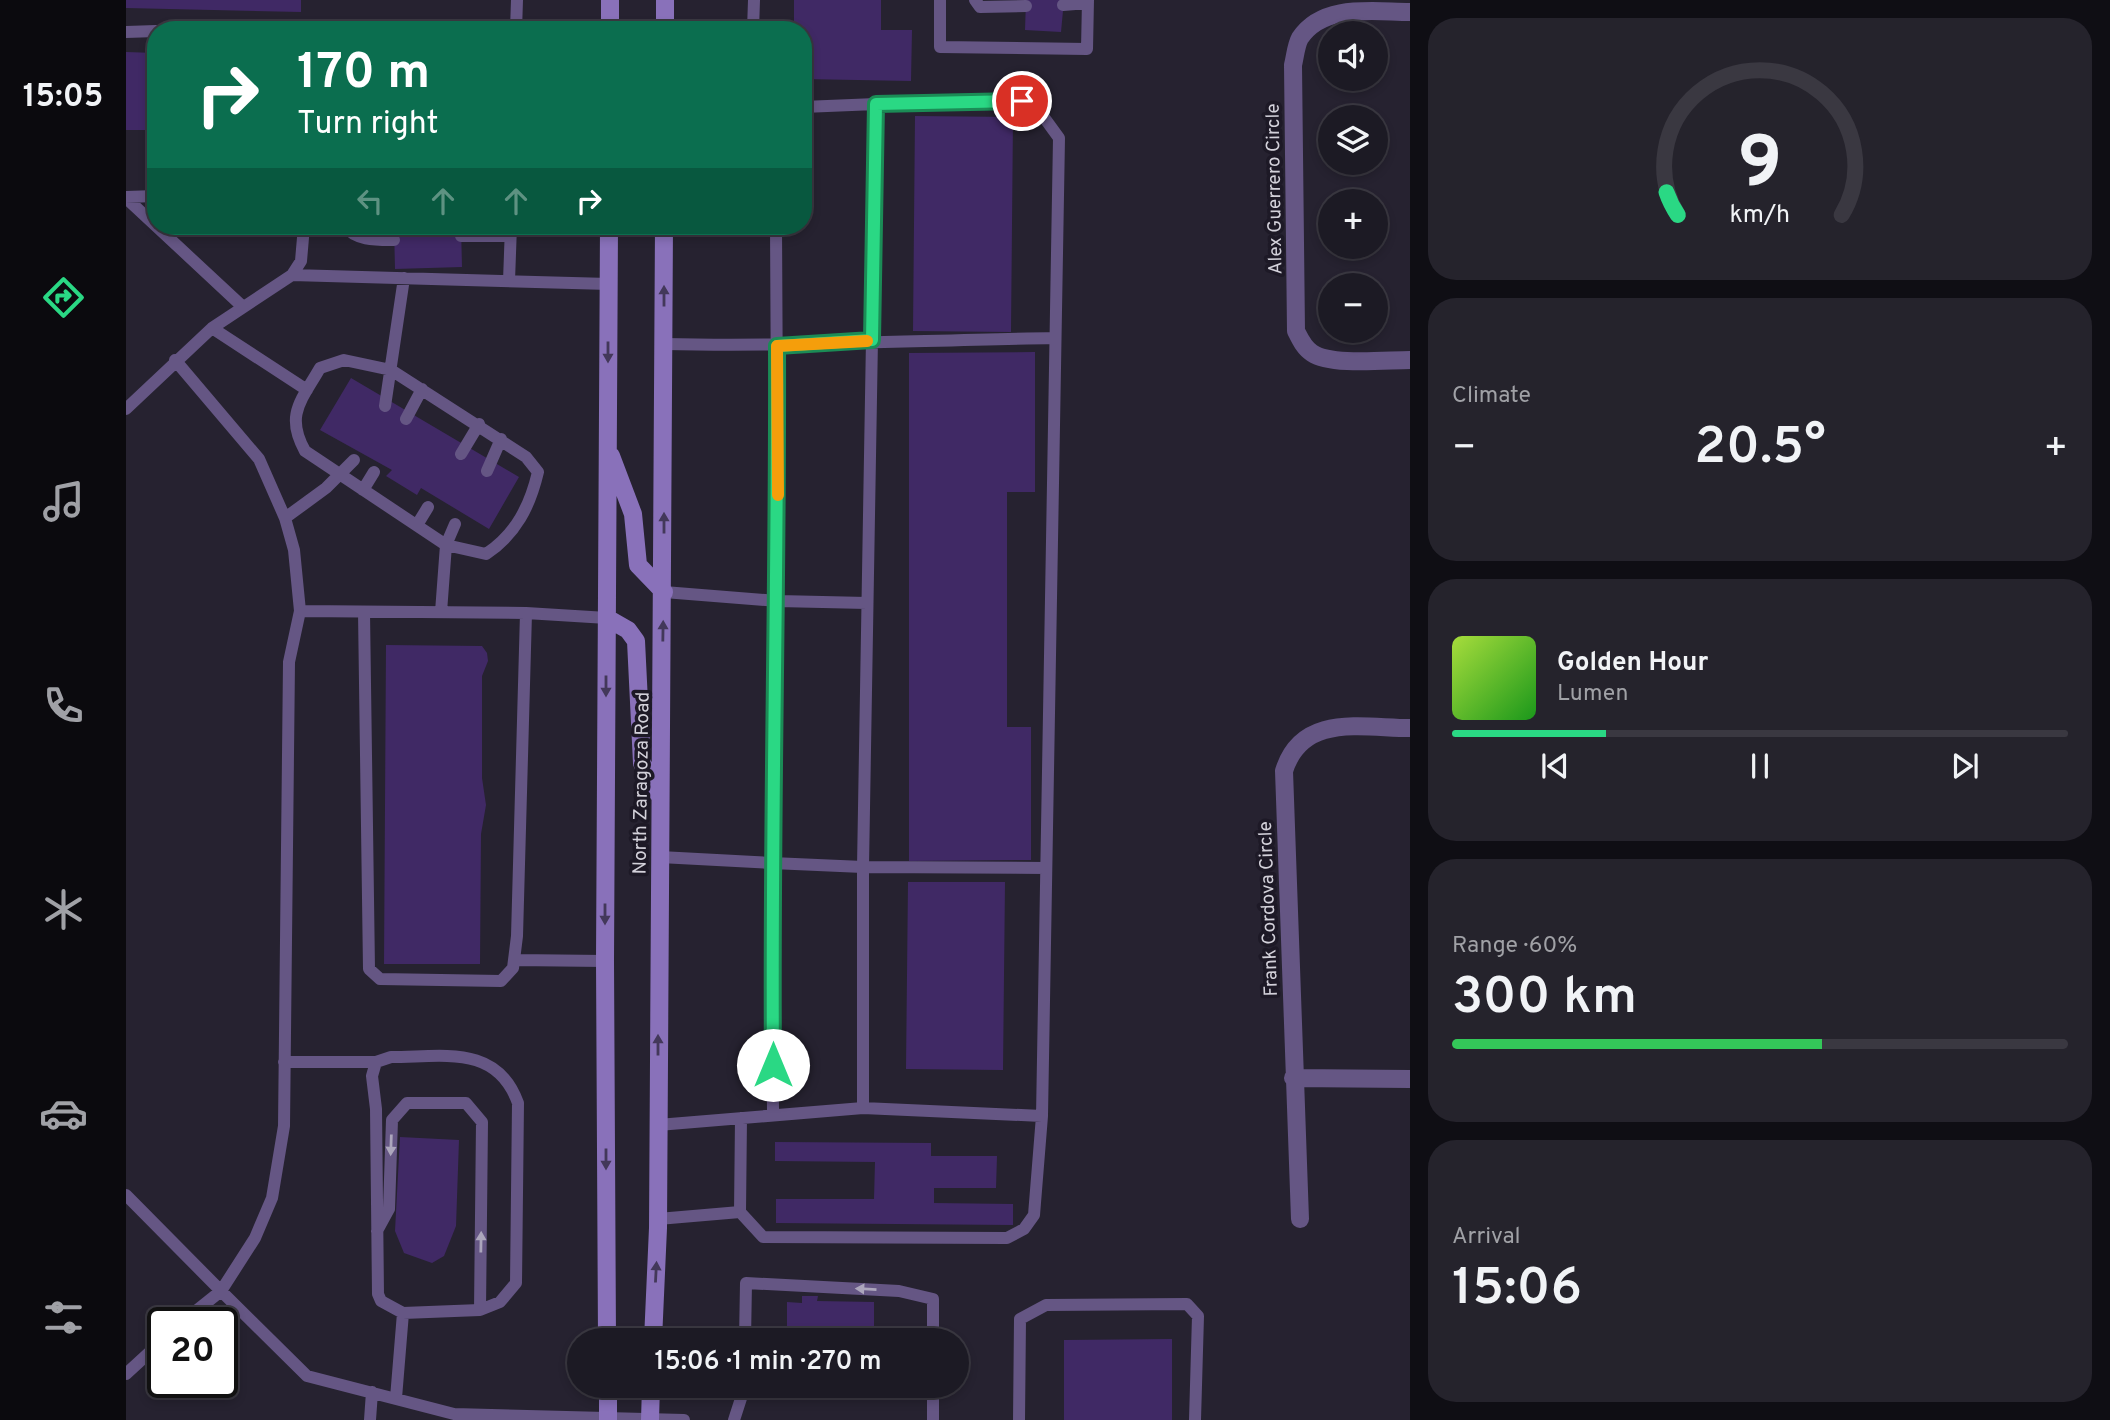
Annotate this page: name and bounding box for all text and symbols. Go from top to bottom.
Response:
map controls [1318,21,1388,343]
button: sound [1318,21,1388,91]
text: 170 m [297,44,430,106]
icon: right [182,49,273,140]
pin [992,71,1052,131]
text: 15:05 [23,78,103,118]
icon: arrive [1003,82,1041,120]
street label: Alex Guerrero Circle [1262,103,1288,275]
text: Turn right [297,105,439,145]
button: layers [1318,105,1388,175]
text: 9 [1738,122,1782,214]
icon: left [351,182,389,220]
icon: ahead [424,182,462,220]
icon: ahead [497,182,535,220]
icon: right [570,182,608,220]
button: + [1318,189,1388,259]
text: km/h [1730,200,1790,232]
icon: directions [39,273,88,322]
button: − [1318,273,1388,343]
one-way arrow [658,285,670,307]
one-way arrow [602,341,614,363]
text: Climate [1452,382,1531,411]
text: 20.5° [1694,416,1826,482]
text: − [1452,425,1477,474]
text: + [2043,425,2068,474]
icon: music [39,477,88,526]
one-way arrow [658,512,670,534]
one-way arrow [657,620,669,642]
text: Golden Hour [1557,647,1708,680]
one-way arrow [600,676,612,698]
text: Lumen [1557,680,1628,709]
icon: phone [39,681,88,730]
street label: North Zaragoza Road [628,692,656,875]
icon: previous [1536,747,1574,785]
icon: pause [1741,747,1779,785]
icon: next [1946,747,1984,785]
street label: Frank Cordova Circle [1254,821,1284,997]
icon: climate [39,885,88,934]
one-way arrow [599,903,611,925]
text: Range · 60% [1452,932,1577,961]
text: 300 km [1452,966,1637,1032]
position arrow [736,1028,810,1102]
one-way arrow [652,1034,664,1056]
icon: car [39,1089,88,1138]
one-way arrow [386,1135,397,1157]
one-way arrow [600,1148,612,1170]
text: Arrival [1452,1223,1521,1252]
one-way arrow [475,1231,487,1253]
text: 15:06 [1452,1257,1582,1323]
one-way arrow [651,1261,662,1283]
one-way arrow [855,1284,877,1295]
icon: filters [39,1293,88,1342]
speed limit sign: 20 [147,1307,238,1398]
text: 15:06 · 1 min · 270 m [655,1346,881,1379]

